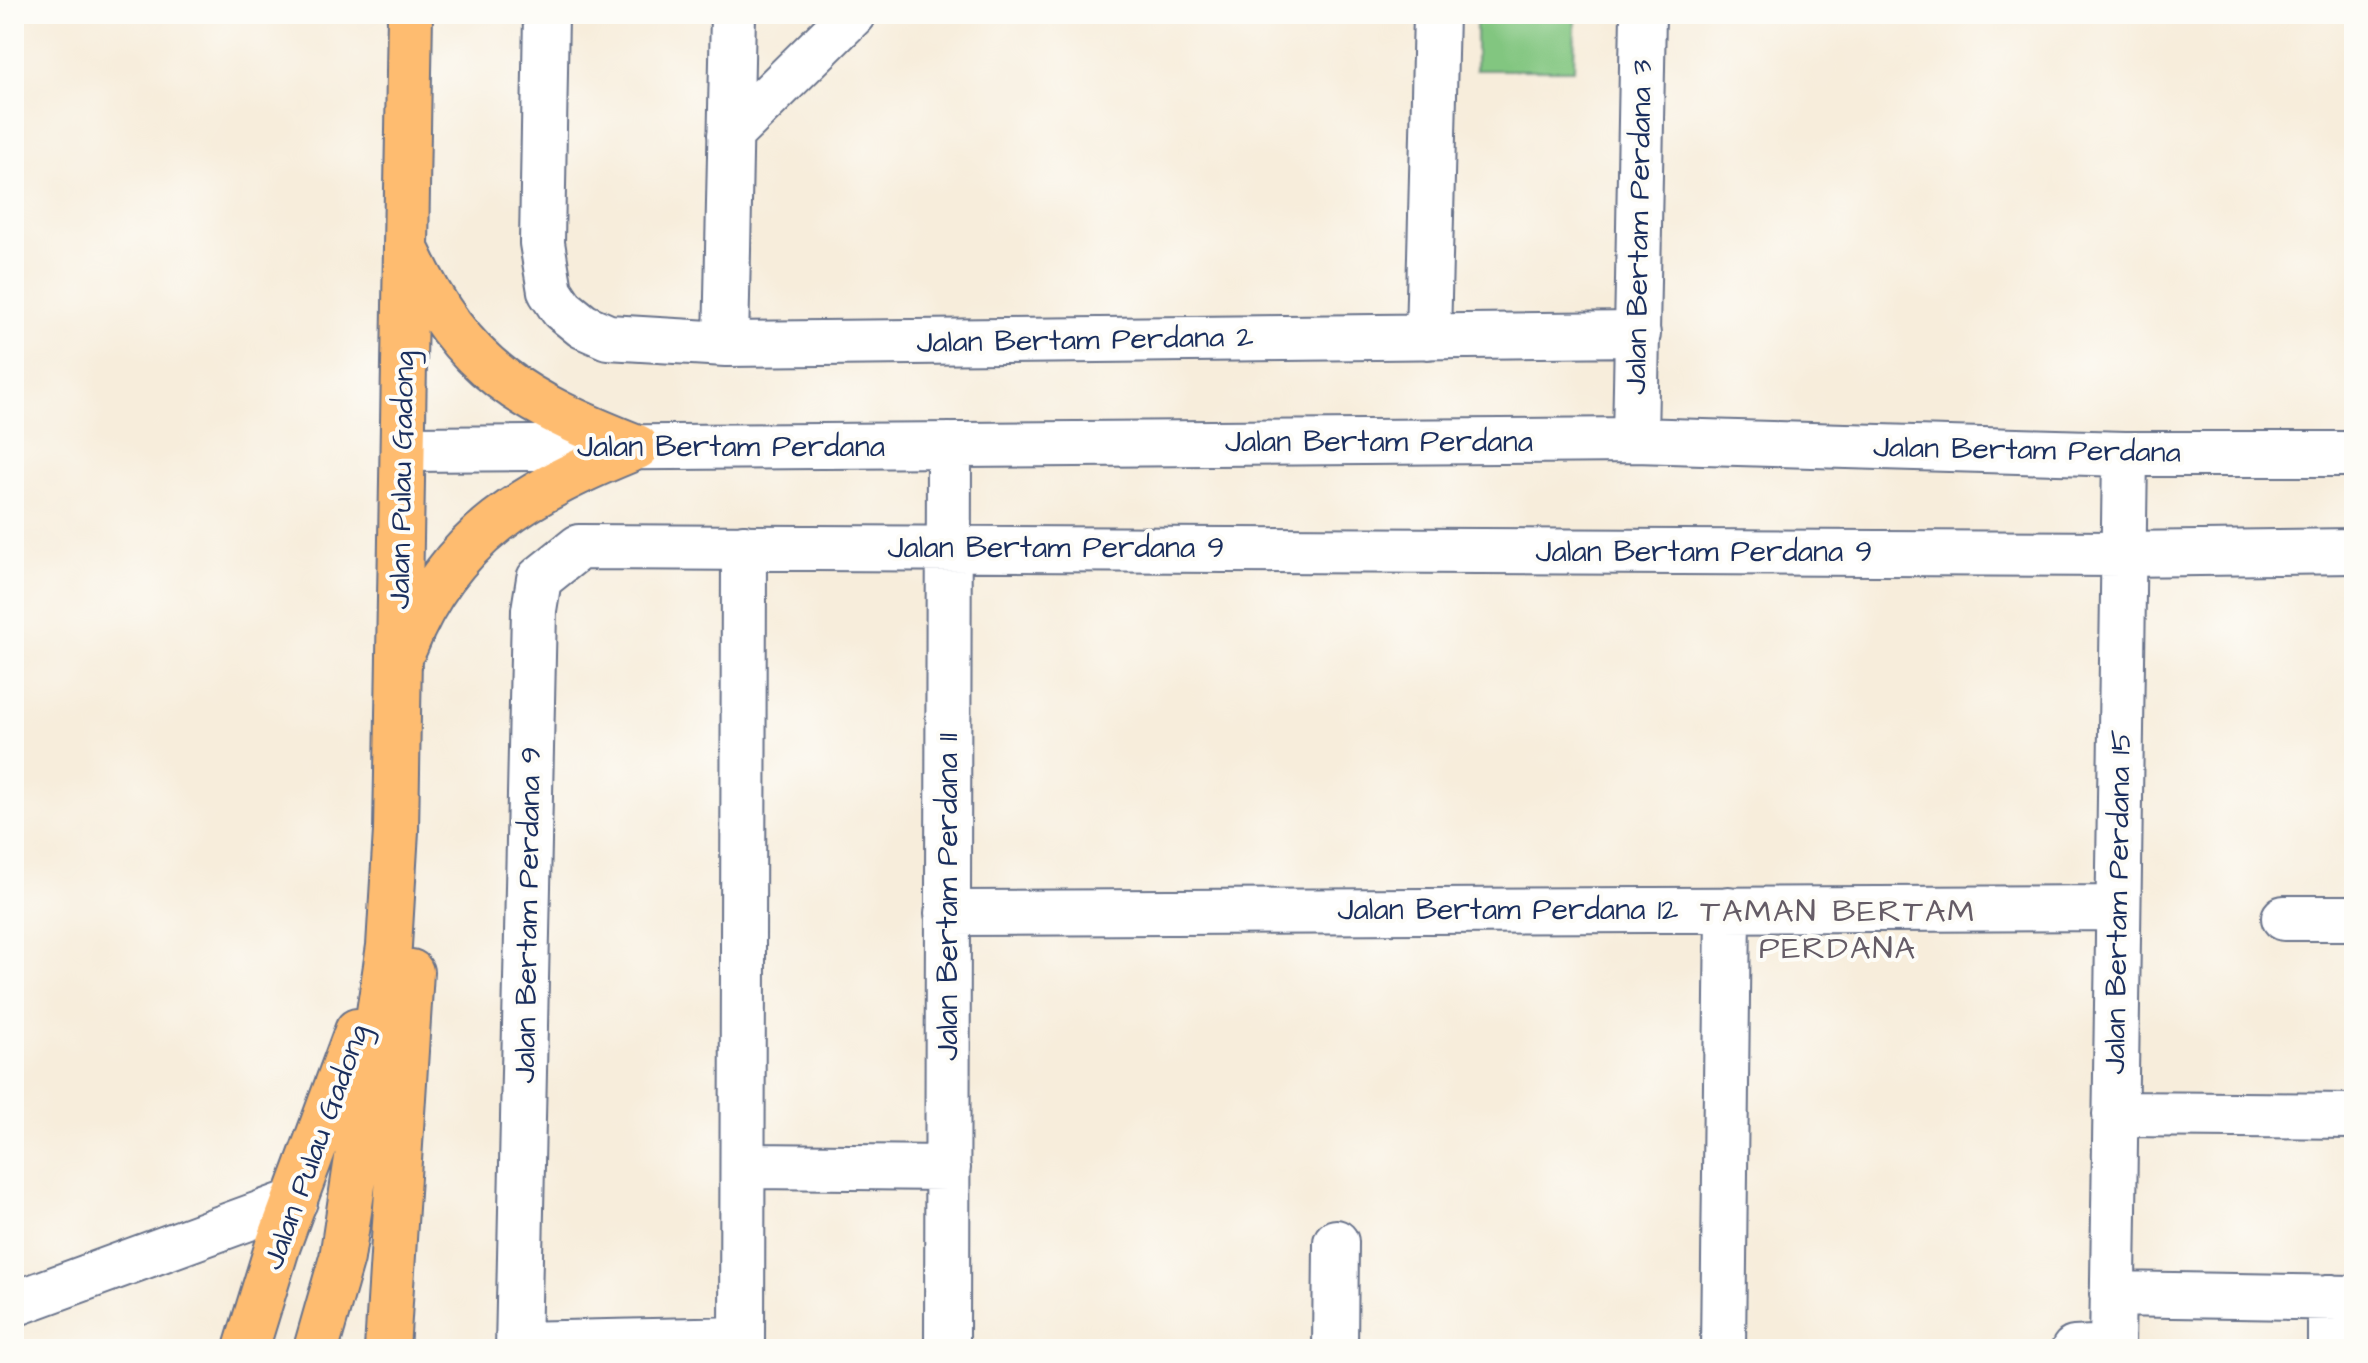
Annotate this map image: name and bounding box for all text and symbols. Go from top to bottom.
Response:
street label: Jalan Bertam Perdana 3 [1615,59,1663,395]
street label: Jalan Bertam Perdana 2 [916,316,1254,364]
street label: Jalan Pulau Gadong [379,350,426,610]
street label: Jalan Bertam Perdana [1225,421,1533,463]
street label: Jalan Bertam Perdana [577,426,885,468]
street label: Jalan Bertam Perdana [1873,426,2181,474]
street label: Jalan Bertam Perdana 9 [888,527,1224,569]
street label: Jalan Bertam Perdana 9 [1536,531,1872,573]
street label: Jalan Bertam Perdana 15 [2094,729,2142,1075]
street label: Jalan Bertam Perdana 11 [927,733,969,1061]
street label: Jalan Bertam Perdana 9 [504,746,552,1084]
street label: Jalan Bertam Perdana 12 [1338,889,1678,931]
district label: TAMAN BERTAM PERDANA [1700,889,1976,971]
street label: Jalan Pulau Gadong [252,1018,381,1276]

